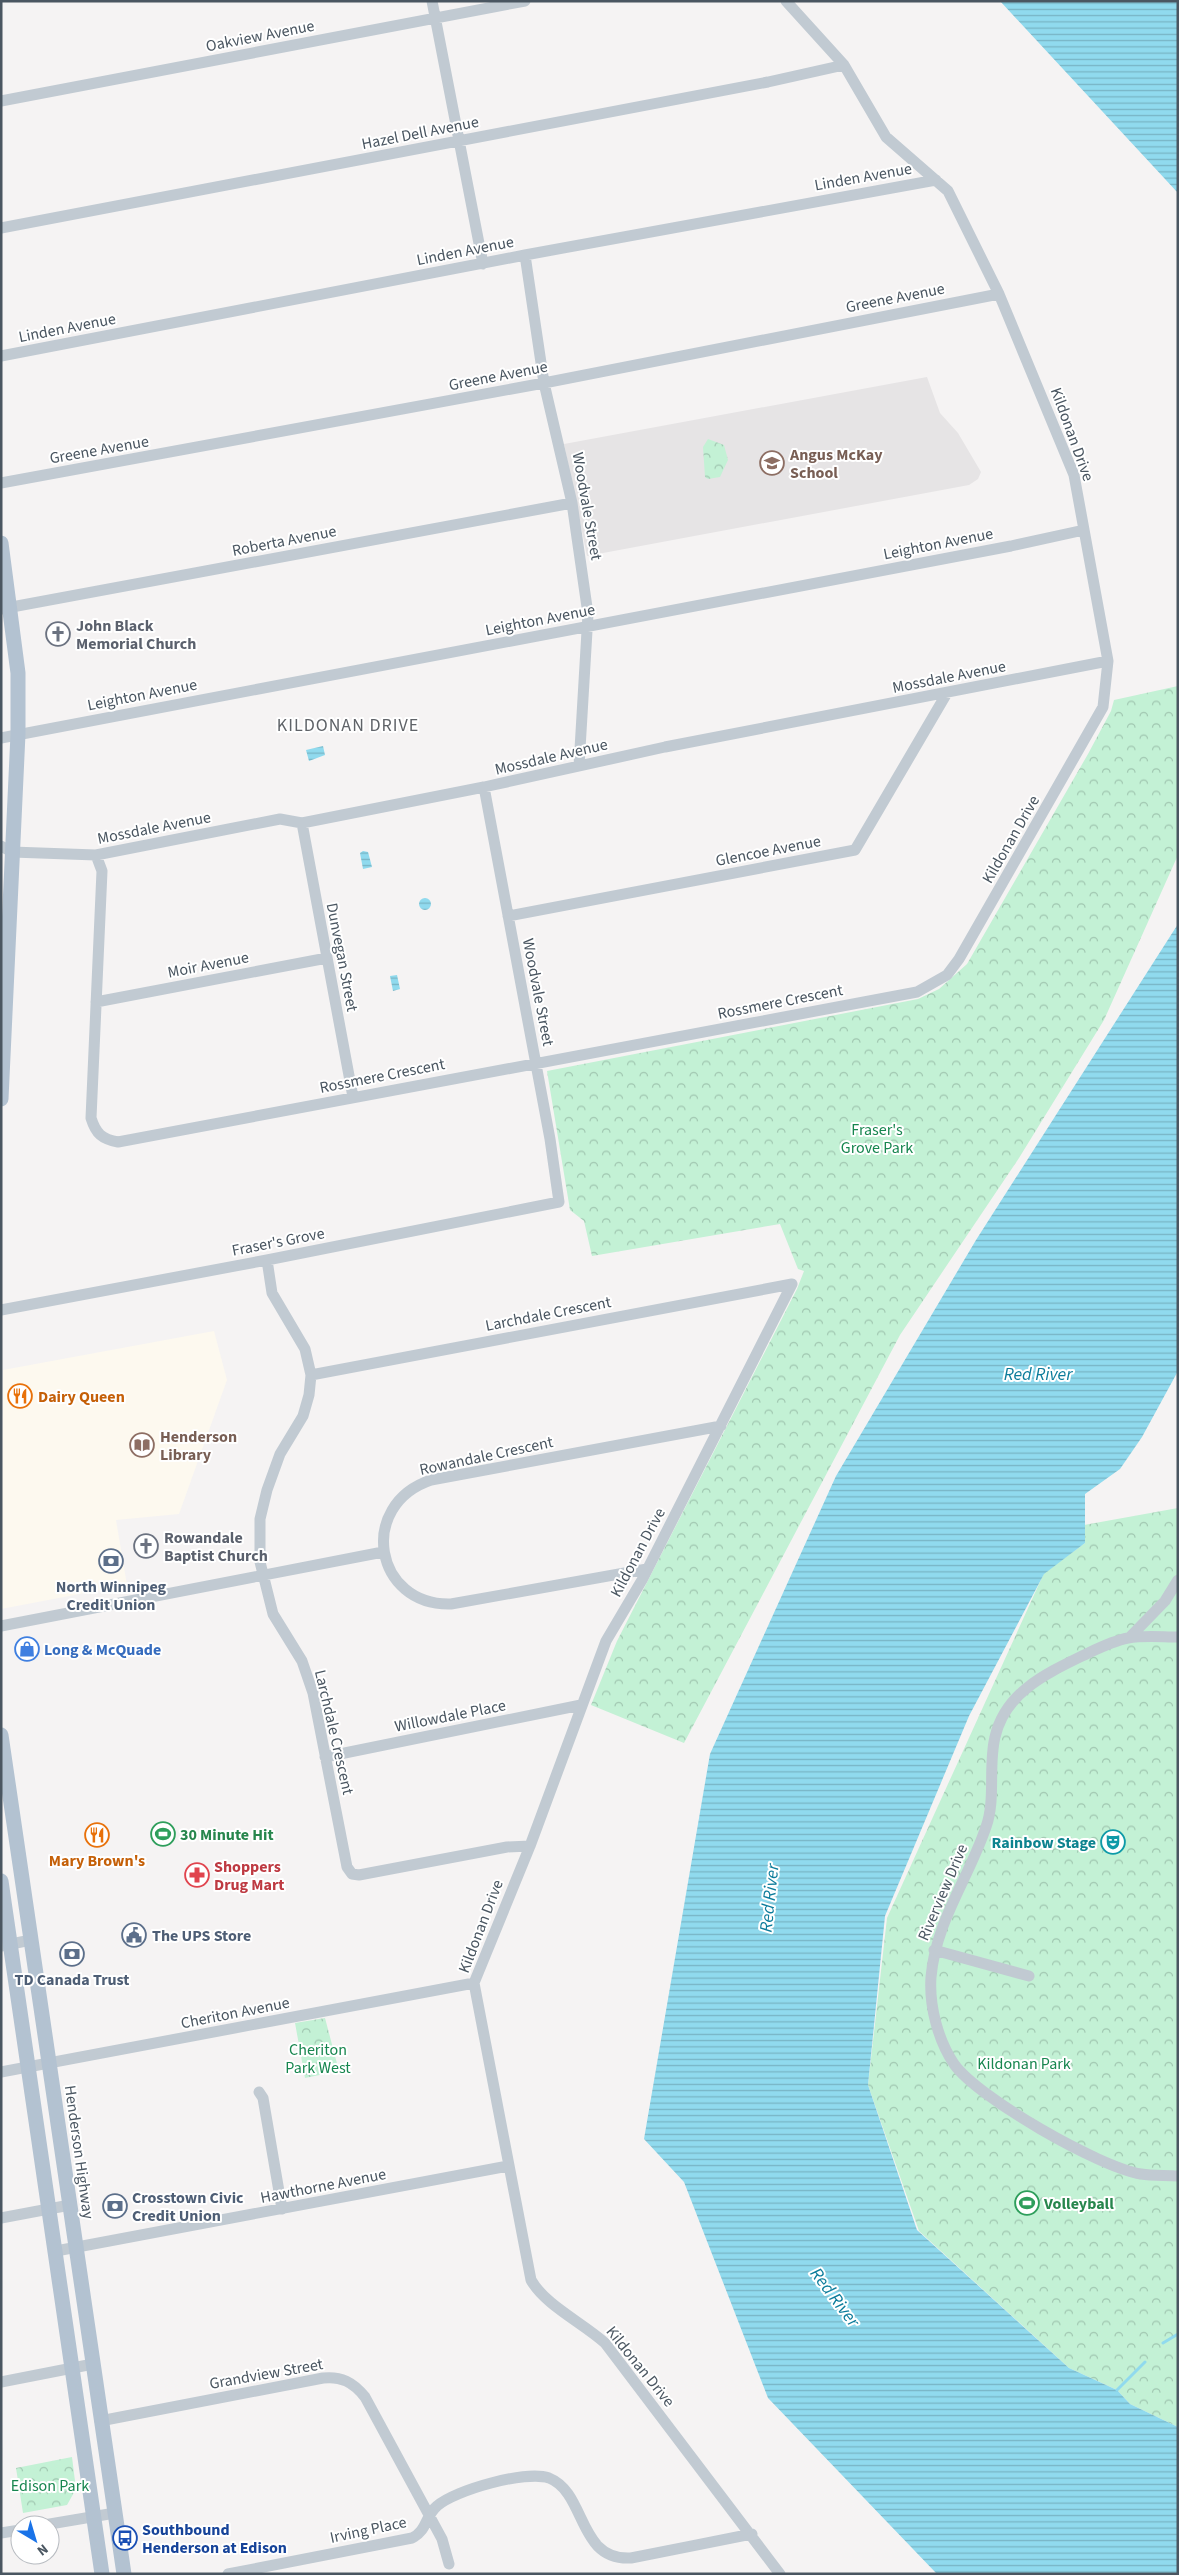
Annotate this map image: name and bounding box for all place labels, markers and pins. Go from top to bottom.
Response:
place label: Angus McKay School [789,444,883,484]
school or university icon: Angus McKay School [759,450,785,476]
place label: John Black Memorial Church [76,615,196,655]
church icon: John Black Memorial Church [45,621,71,647]
restaurant icon: Dairy Queen [7,1383,33,1409]
place label: Dairy Queen [38,1386,125,1408]
place label: Henderson Library [160,1426,237,1466]
library icon: Henderson Library [129,1432,155,1458]
place label: Rowandale Baptist Church [164,1527,268,1567]
church icon: Rowandale Baptist Church [133,1533,159,1559]
bank icon: North Winnipeg Credit Union [98,1548,124,1574]
place label: North Winnipeg Credit Union [56,1576,167,1616]
shop icon: Long & McQuade [14,1636,40,1662]
place label: Long & McQuade [44,1639,161,1661]
sports icon: 30 Minute Hit [150,1821,176,1847]
restaurant icon: Mary Brown's [84,1822,110,1848]
place label: 30 Minute Hit [180,1824,274,1846]
theatre icon: Rainbow Stage [1100,1829,1126,1855]
place label: Rainbow Stage [992,1832,1096,1854]
place label: Mary Brown's [49,1850,145,1872]
place label: Shoppers Drug Mart [214,1856,284,1896]
pharmacy icon: Shoppers Drug Mart [184,1862,210,1888]
public building icon: The UPS Store [121,1922,147,1948]
place label: The UPS Store [152,1925,251,1947]
bank icon: TD Canada Trust [59,1941,85,1967]
place label: TD Canada Trust [15,1969,129,1991]
place label: Crosstown Civic Credit Union [132,2187,244,2227]
sports icon: Volleyball [1014,2190,1040,2216]
bank icon: Crosstown Civic Credit Union [102,2193,128,2219]
place label: Volleyball [1043,2193,1114,2215]
place label: Southbound Henderson at Edison [142,2519,287,2559]
bus stop icon: Southbound Henderson at Edison [112,2525,138,2551]

